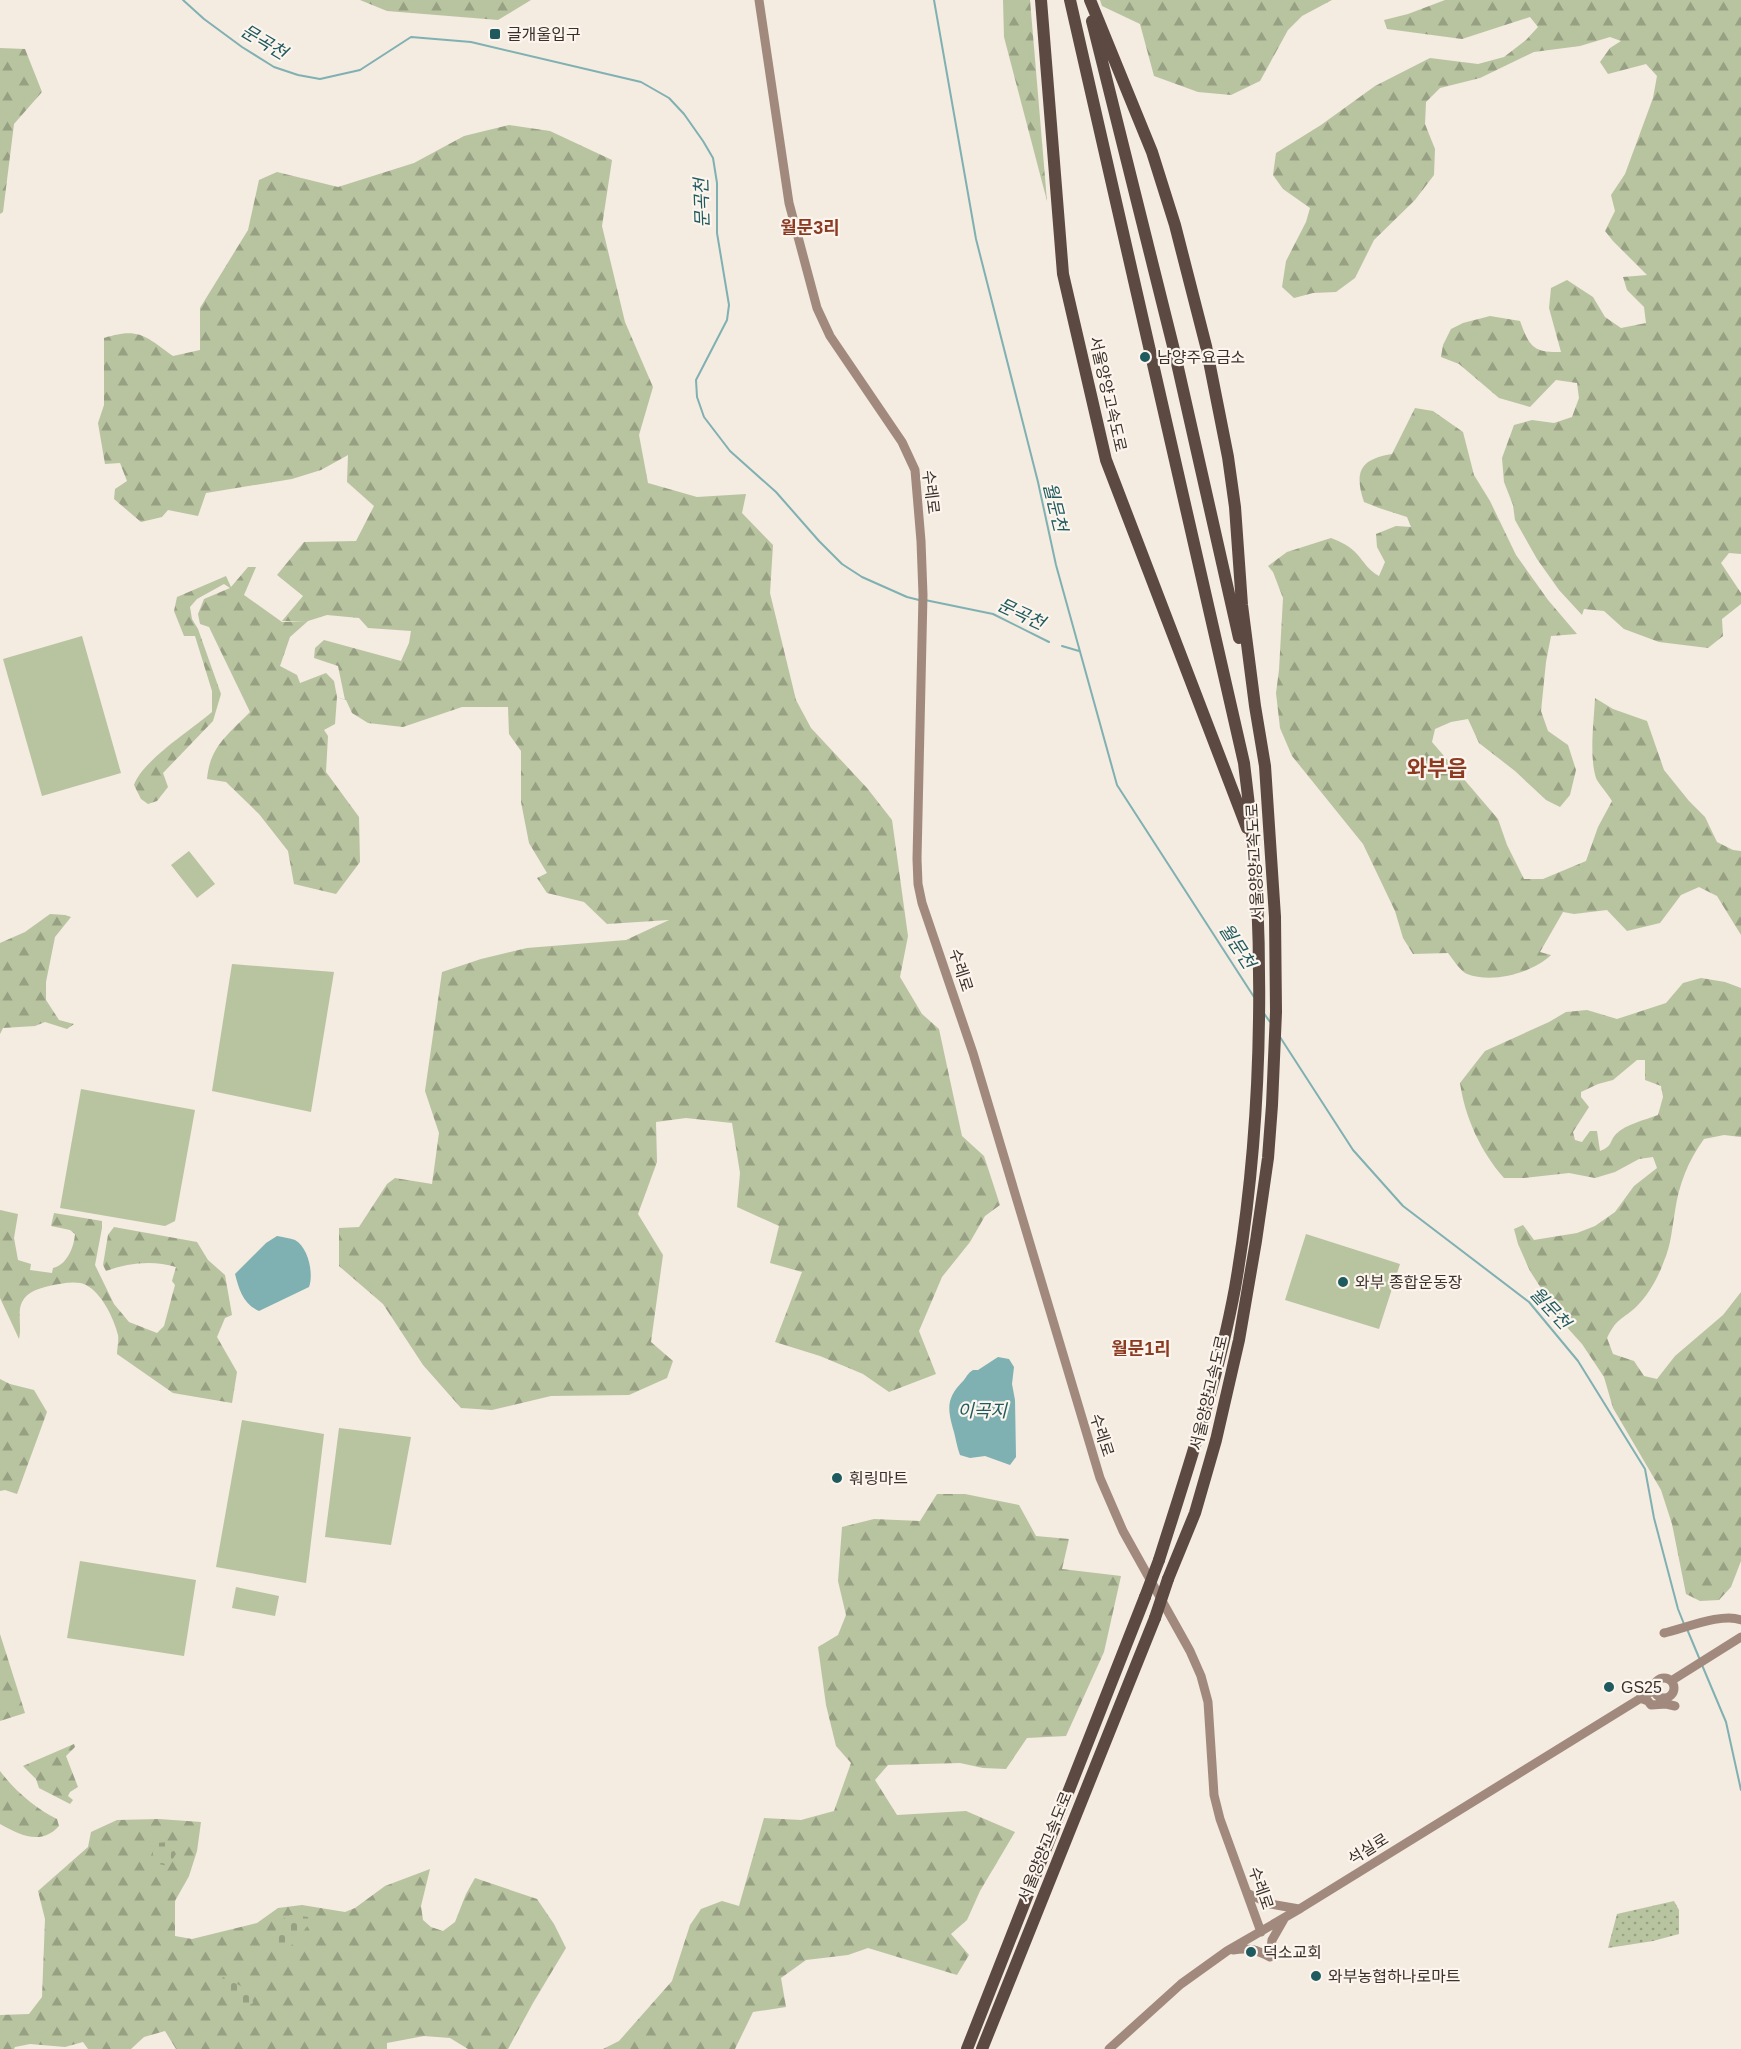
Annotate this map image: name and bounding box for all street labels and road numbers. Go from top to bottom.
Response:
street label: 서울양양고속도로 [1086,335,1130,454]
street label: 수레로 [920,469,942,515]
street label: 서울양양고속도로 [1243,802,1267,921]
street label: 수레로 [946,946,976,994]
street label: 서울양양고속도로 [1187,1333,1231,1452]
street label: 수레로 [1087,1411,1117,1459]
street label: 서울양양고속도로 [1015,1789,1075,1905]
street label: 석실로 [1345,1830,1391,1868]
street label: 수레로 [1246,1864,1276,1912]

